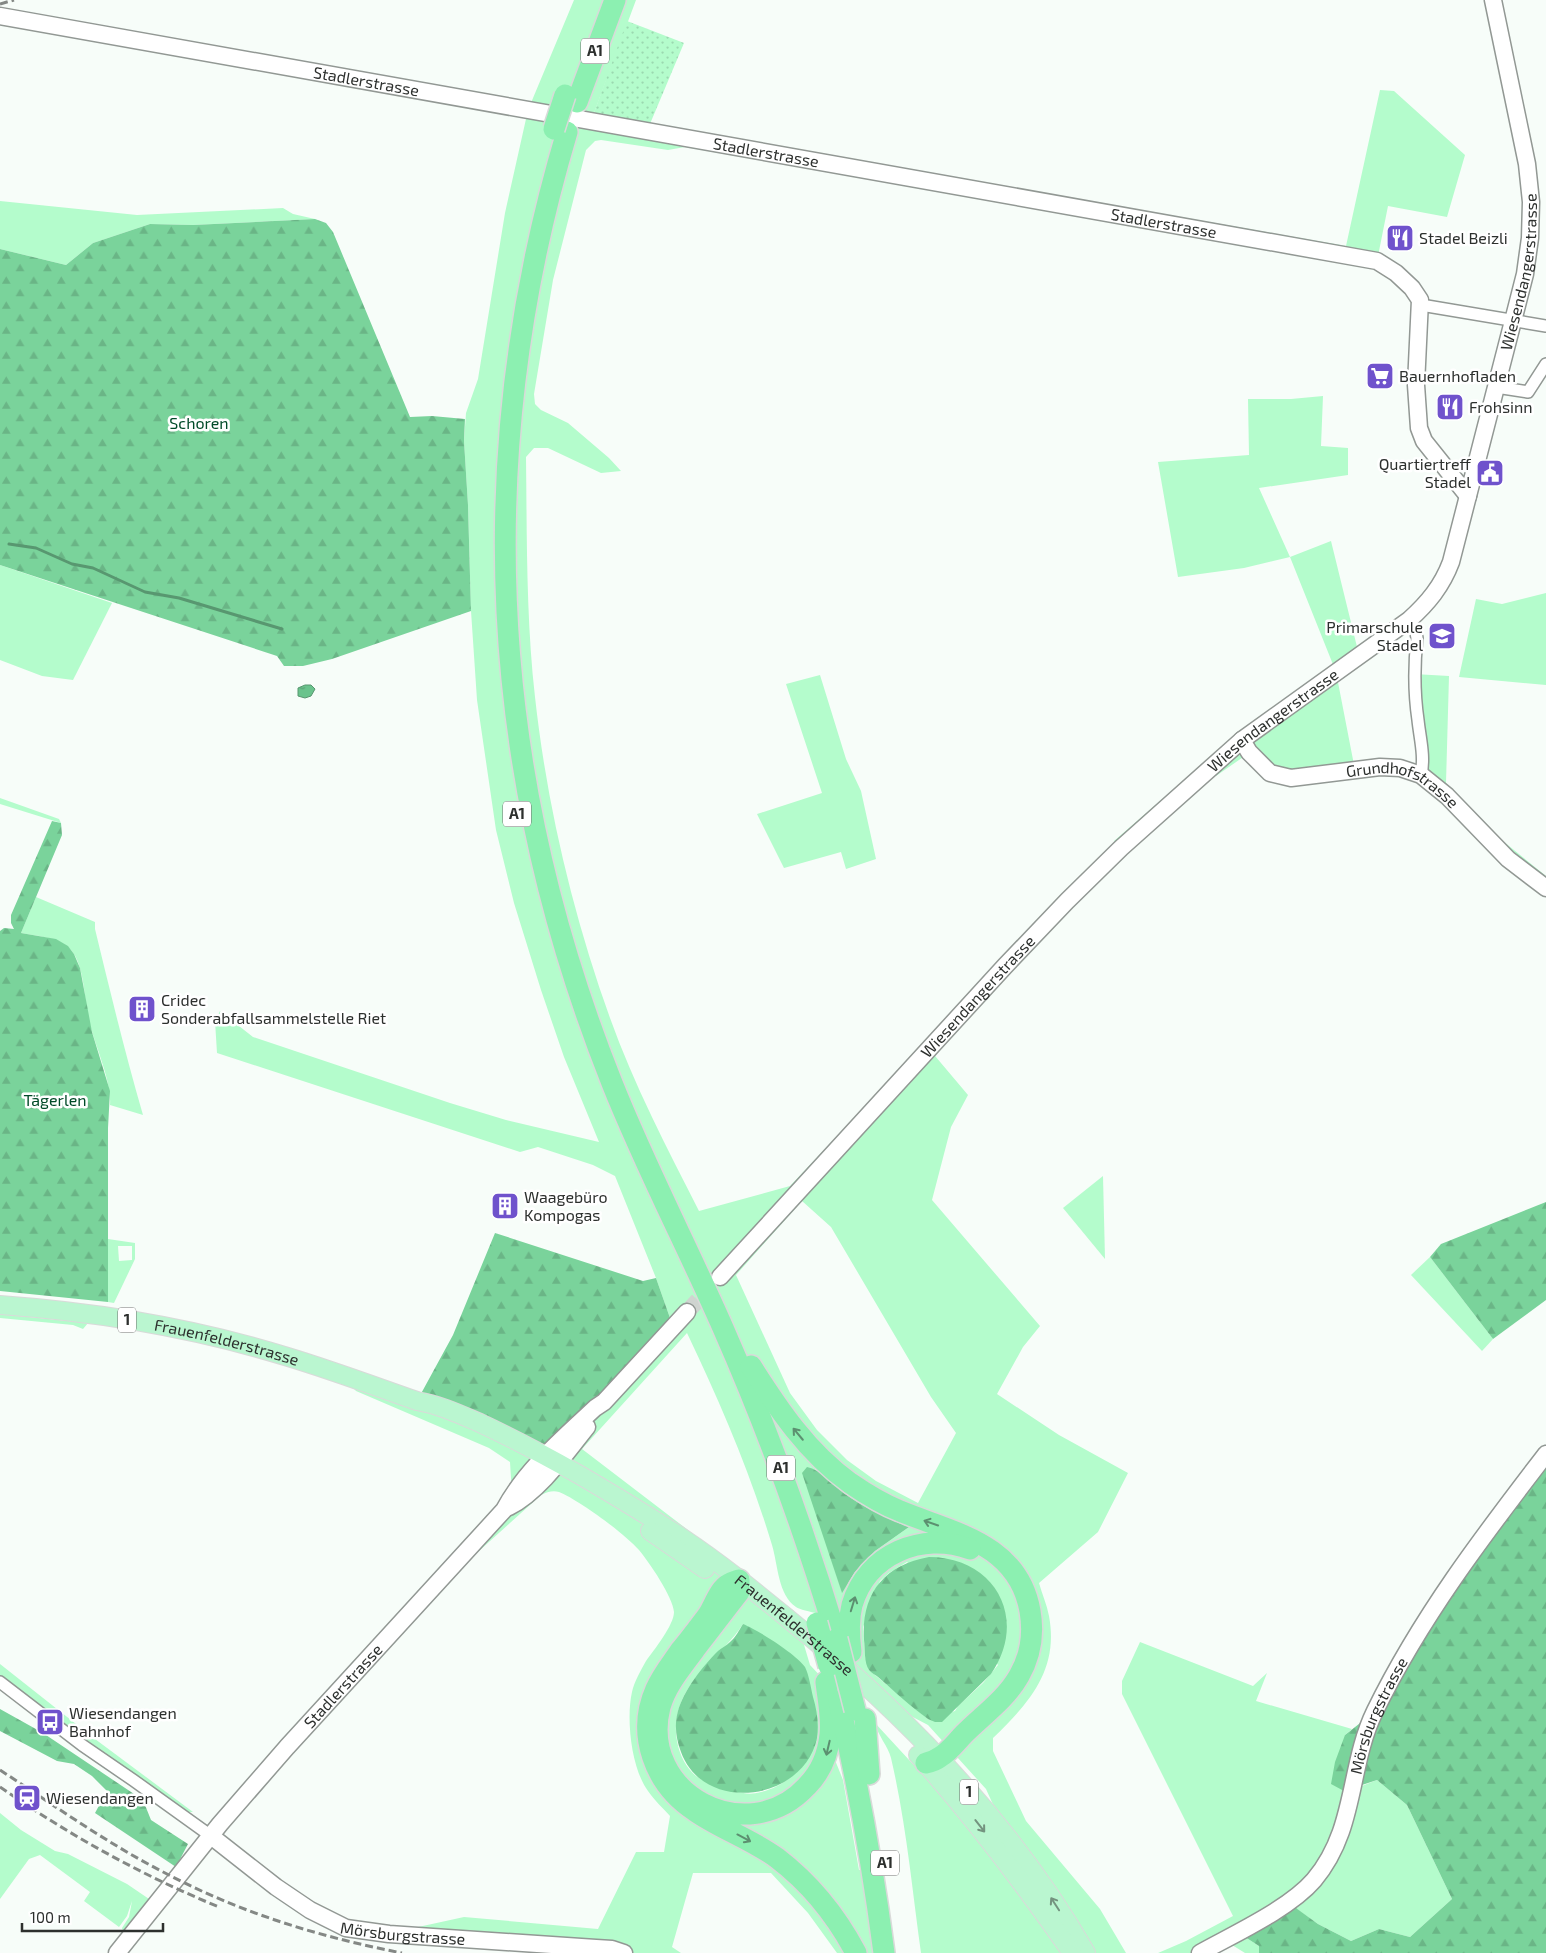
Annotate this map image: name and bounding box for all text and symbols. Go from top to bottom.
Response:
road number: A1 [581,38,609,64]
street label: Stadlerstrasse [312,62,421,99]
street label: Stadlerstrasse [712,133,820,171]
street label: Wiesendangerstrasse [1496,193,1540,352]
street label: Stadlerstrasse [1109,204,1218,241]
restaurant icon: Stadel Beizli [1385,223,1415,253]
place label: Stadel Beizli [1419,228,1508,247]
supermarket icon: Bauernhofladen [1365,361,1395,391]
place label: Bauernhofladen [1399,366,1516,385]
restaurant icon: Frohsinn [1435,392,1465,422]
place label: Frohsinn [1469,397,1533,416]
park label: Schoren [169,413,229,432]
place label: Quartiertreff Stadel [1379,454,1472,491]
public building icon: Quartiertreff Stadel [1475,458,1505,488]
place label: Primarschule Stadel [1326,617,1423,654]
school or university icon: Primarschule Stadel [1427,621,1457,651]
street label: Wiesendangerstrasse [1203,664,1342,775]
street label: Grundhofstrasse [1345,757,1463,812]
road number: A1 [503,802,531,826]
street label: Wiesendangerstrasse [916,931,1038,1061]
place label: Cridec Sonderabfallsammelstelle Riet [161,990,386,1027]
building icon: Cridec Sonderabfallsammelstelle Riet [127,994,157,1024]
park label: Tägerlen [23,1090,87,1109]
place label: Waagebüro Kompogas [524,1187,608,1224]
building icon: Waagebüro Kompogas [490,1191,520,1221]
road number: 1 [118,1308,136,1332]
street label: Frauenfelderstrasse [153,1315,301,1369]
one-way arrow [792,1428,803,1441]
road number: A1 [767,1456,795,1480]
one-way arrow [924,1518,939,1527]
street label: Frauenfelderstrasse [731,1570,858,1679]
one-way arrow [849,1596,859,1612]
street label: Stadlerstrasse [299,1640,386,1731]
street label: Mörsburgstrasse [1346,1653,1411,1776]
place label: Wiesendangen Bahnhof [69,1703,177,1740]
bus stop icon: Wiesendangen Bahnhof [35,1707,65,1737]
one-way arrow [823,1739,832,1755]
road number: 1 [960,1780,978,1804]
station icon: Wiesendangen [12,1783,42,1813]
place label: Wiesendangen [46,1788,154,1807]
one-way arrow [974,1819,985,1832]
one-way arrow [736,1834,751,1843]
road number: A1 [871,1850,899,1876]
one-way arrow [1050,1898,1060,1912]
scale bar [22,1900,164,1932]
text: 100 m [30,1908,71,1926]
street label: Mörsburgstrasse [339,1917,466,1948]

